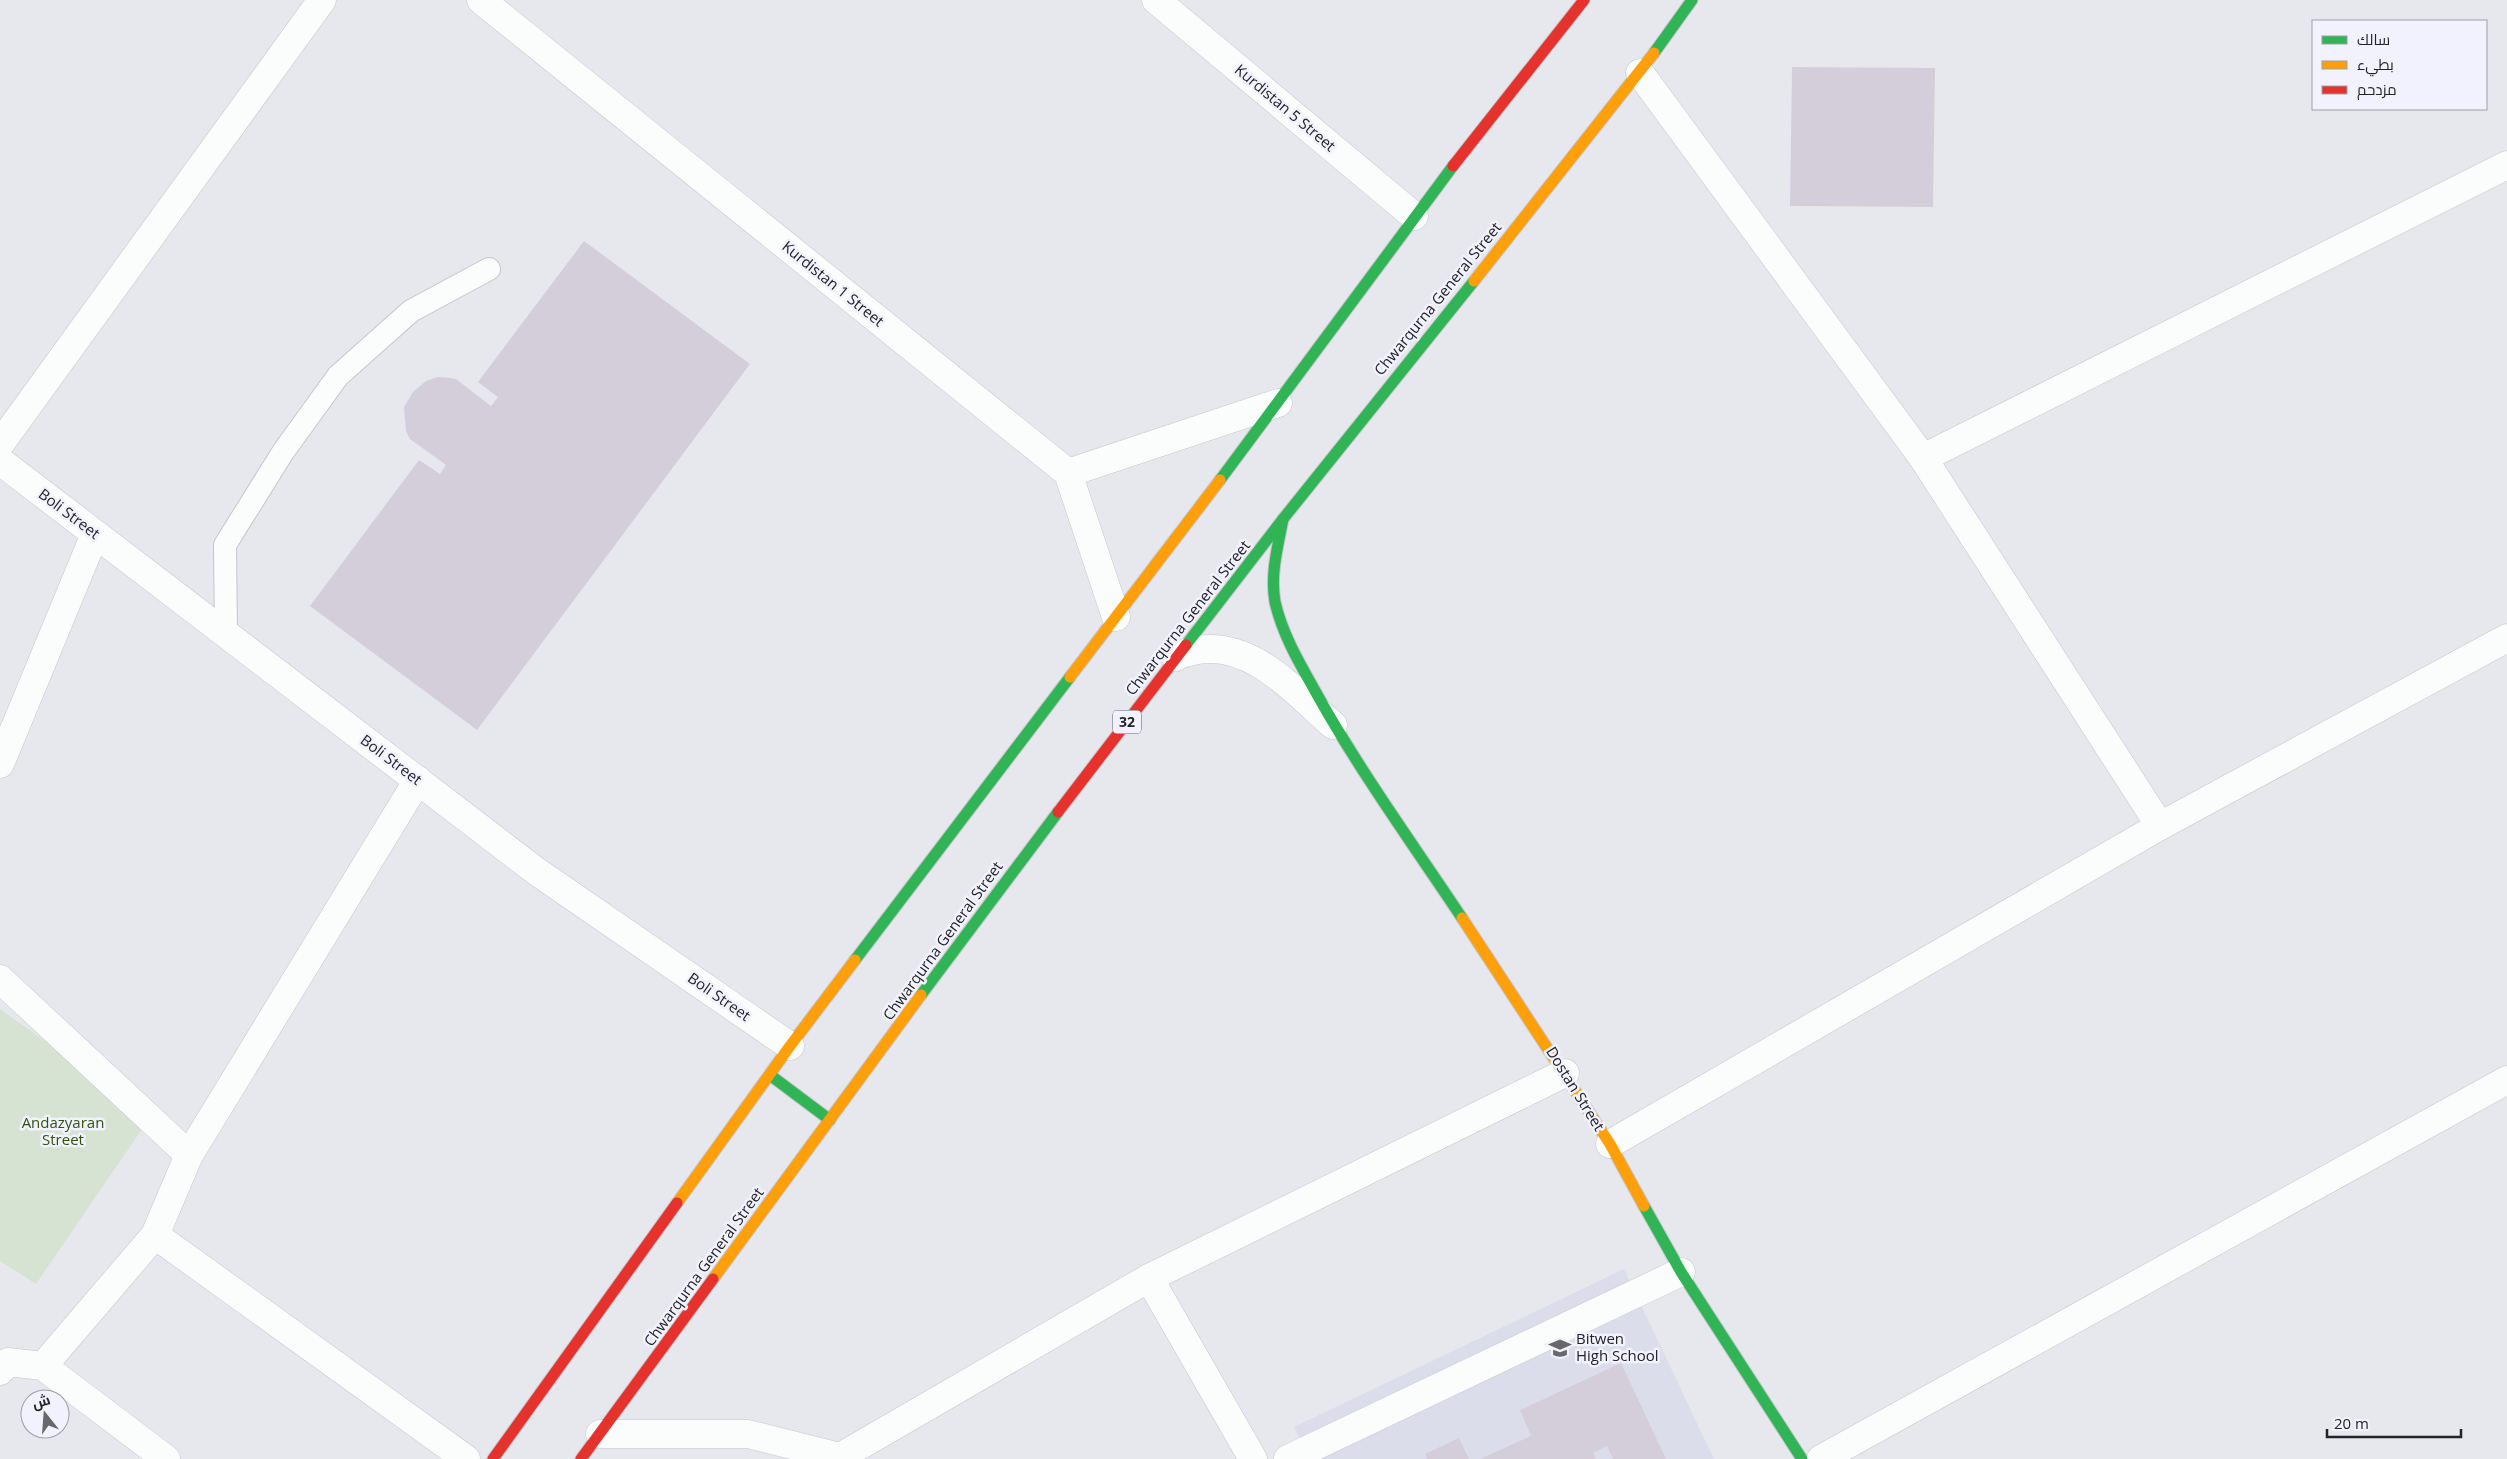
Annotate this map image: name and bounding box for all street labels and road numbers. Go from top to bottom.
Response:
street label: Kurdistan 5 Street [1231,59,1340,155]
street label: Chwarqurna General Street [1369,218,1505,379]
street label: Kurdistan 1 Street [778,236,889,331]
street label: Boli Street [35,484,104,543]
street label: Chwarqurna General Street [1120,536,1254,699]
road number: 32 [1113,710,1141,734]
street label: Boli Street [357,730,426,789]
street label: Chwarqurna General Street [878,857,1007,1024]
street label: Boli Street [684,967,755,1025]
street label: Dostan Street [1542,1043,1610,1134]
street label: Chwarqurna General Street [639,1183,768,1350]

